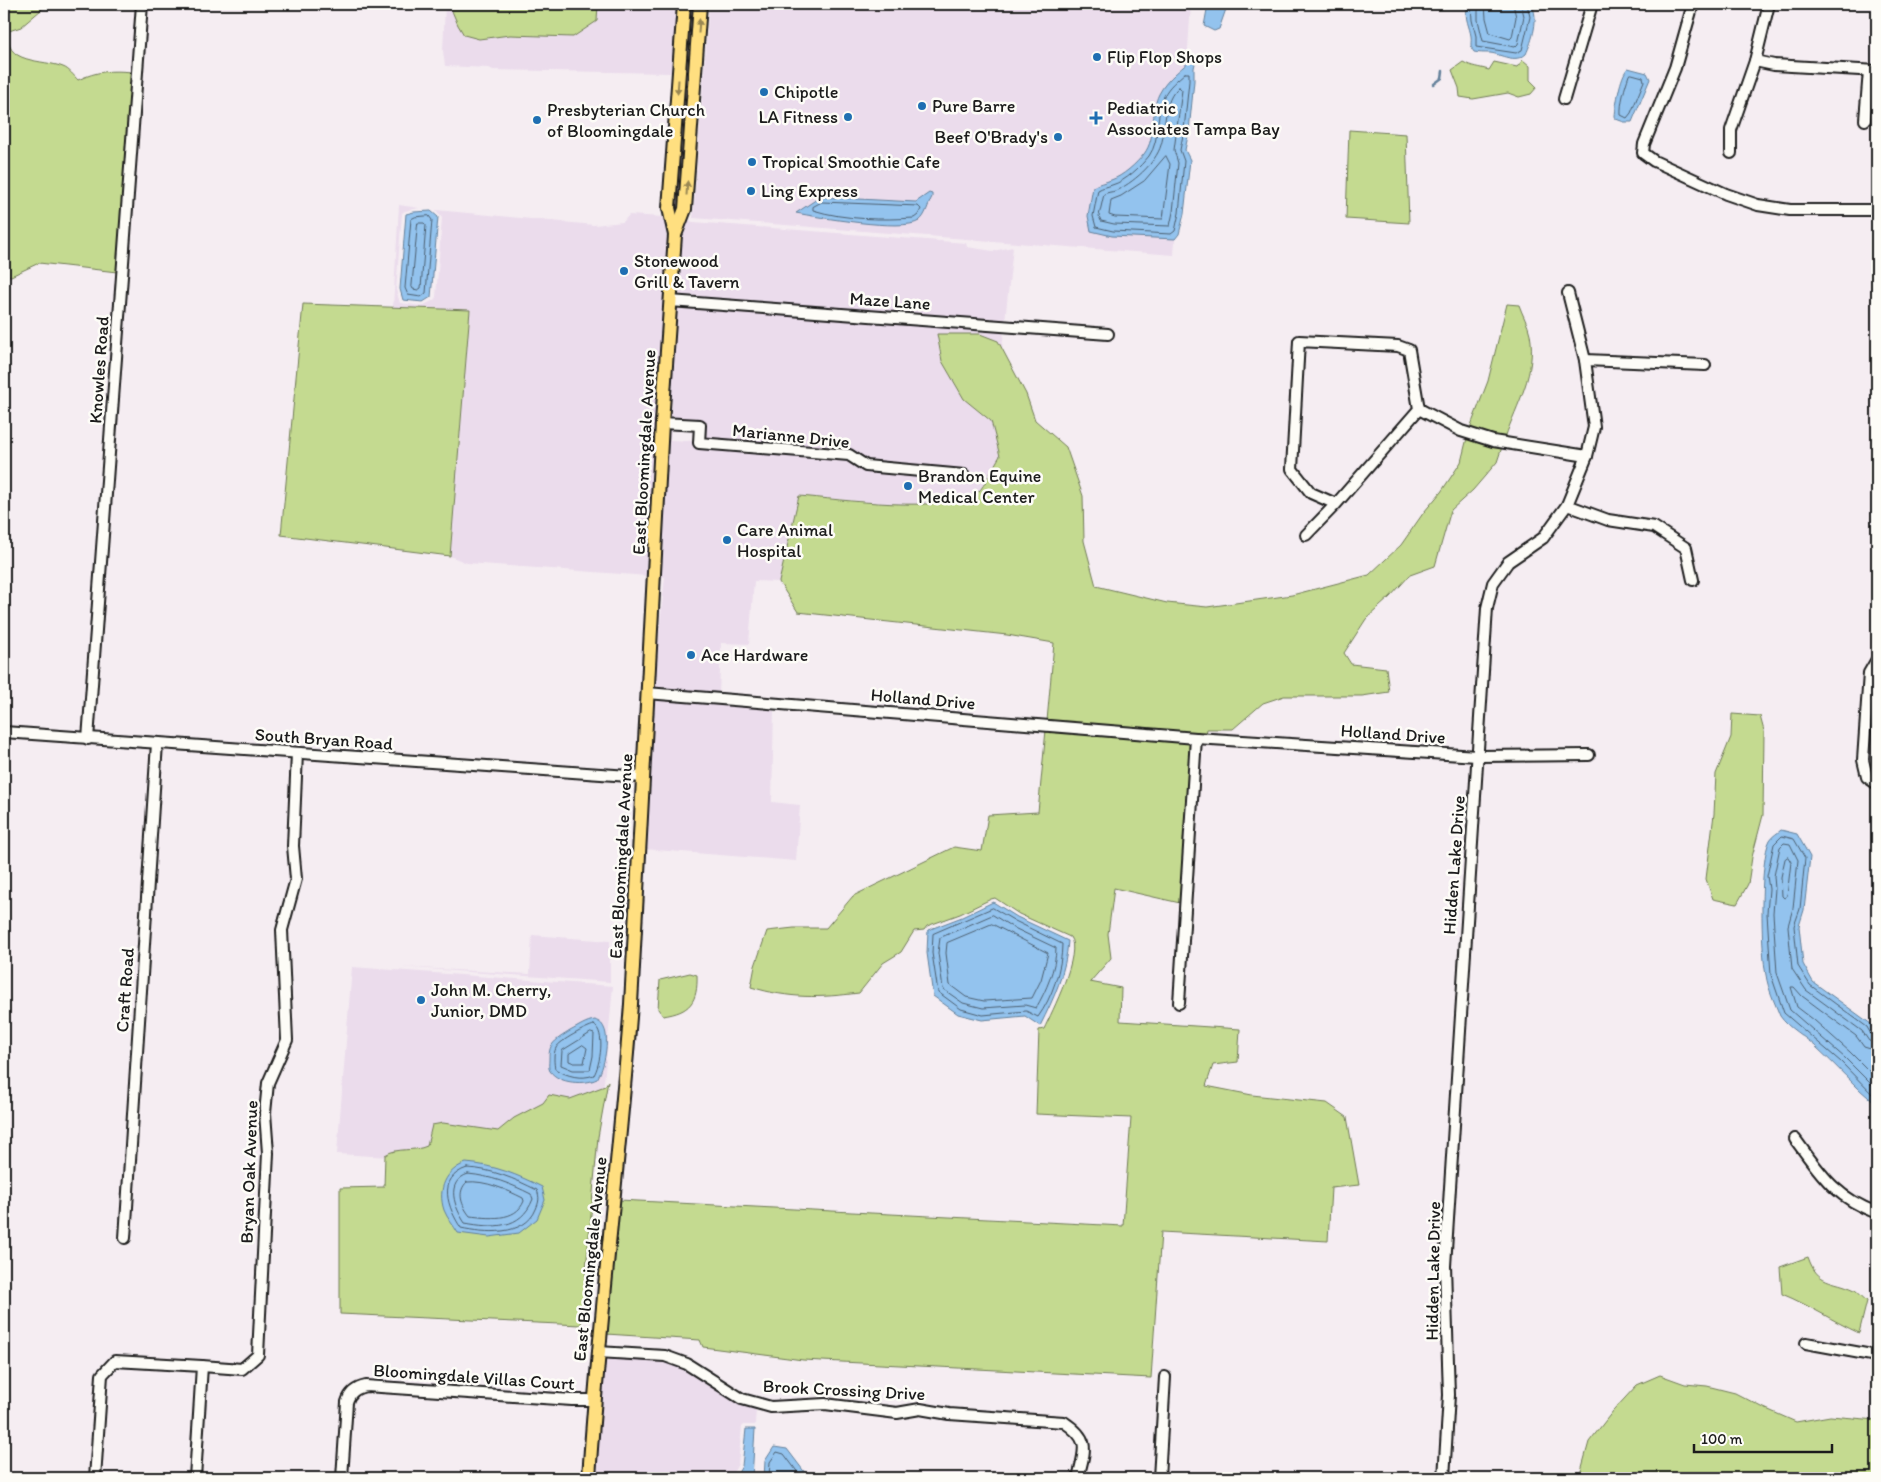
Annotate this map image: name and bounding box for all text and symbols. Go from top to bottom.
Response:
one-way arrow [695,18,703,34]
place label: Flip Flop Shops [1107,46,1222,68]
marker: Flip Flop Shops [1091,51,1103,63]
one-way arrow [673,80,681,96]
place label: Chipotle [774,81,838,103]
marker: Chipotle [758,86,770,98]
place label: Pure Barre [932,95,1015,117]
place label: Pediatric Associates Tampa Bay [1107,97,1280,140]
place label: Presbyterian Church of Bloomingdale [547,99,705,142]
marker: Pure Barre [916,100,928,112]
place label: LA Fitness [758,106,838,128]
marker: LA Fitness [842,111,854,123]
marker: Pediatric Associates Tampa Bay [1089,111,1103,125]
marker: Presbyterian Church of Bloomingdale [531,114,543,126]
place label: Beef O'Brady's [935,126,1048,148]
marker: Beef O'Brady's [1052,131,1064,143]
place label: Tropical Smoothie Cafe [762,151,940,173]
marker: Tropical Smoothie Cafe [746,156,758,168]
one-way arrow [683,180,691,196]
place label: Ling Express [761,180,858,202]
marker: Ling Express [745,185,757,197]
place label: Stonewood Grill & Tavern [634,250,740,293]
marker: Stonewood Grill & Tavern [618,265,630,277]
street label: Maze Lane [849,287,931,315]
street label: Knowles Road [84,315,114,424]
street label: East Bloomingdale Avenue [628,349,660,555]
street label: Marianne Drive [731,419,851,453]
place label: Brandon Equine Medical Center [918,465,1041,508]
marker: Brandon Equine Medical Center [902,480,914,492]
place label: Care Animal Hospital [737,519,833,562]
marker: Care Animal Hospital [721,534,733,546]
place label: Ace Hardware [701,644,808,666]
marker: Ace Hardware [685,649,697,661]
street label: Holland Drive [870,683,976,715]
street label: Holland Drive [1340,719,1446,749]
street label: South Bryan Road [254,723,394,755]
street label: East Bloomingdale Avenue [605,753,637,959]
street label: Hidden Lake Drive [1438,795,1470,935]
street label: Craft Road [111,947,139,1033]
place label: John M. Cherry, Junior, DMD [431,979,551,1022]
marker: John M. Cherry, Junior, DMD [415,994,427,1006]
street label: Bryan Oak Avenue [236,1100,262,1244]
street label: East Bloomingdale Avenue [568,1156,612,1362]
street label: Hidden Lake Drive [1421,1201,1445,1341]
street label: Bloomingdale Villas Court [373,1359,576,1395]
street label: Brook Crossing Drive [762,1375,926,1405]
scale bar [1694,1422,1831,1454]
text: 100 m [1701,1430,1743,1448]

